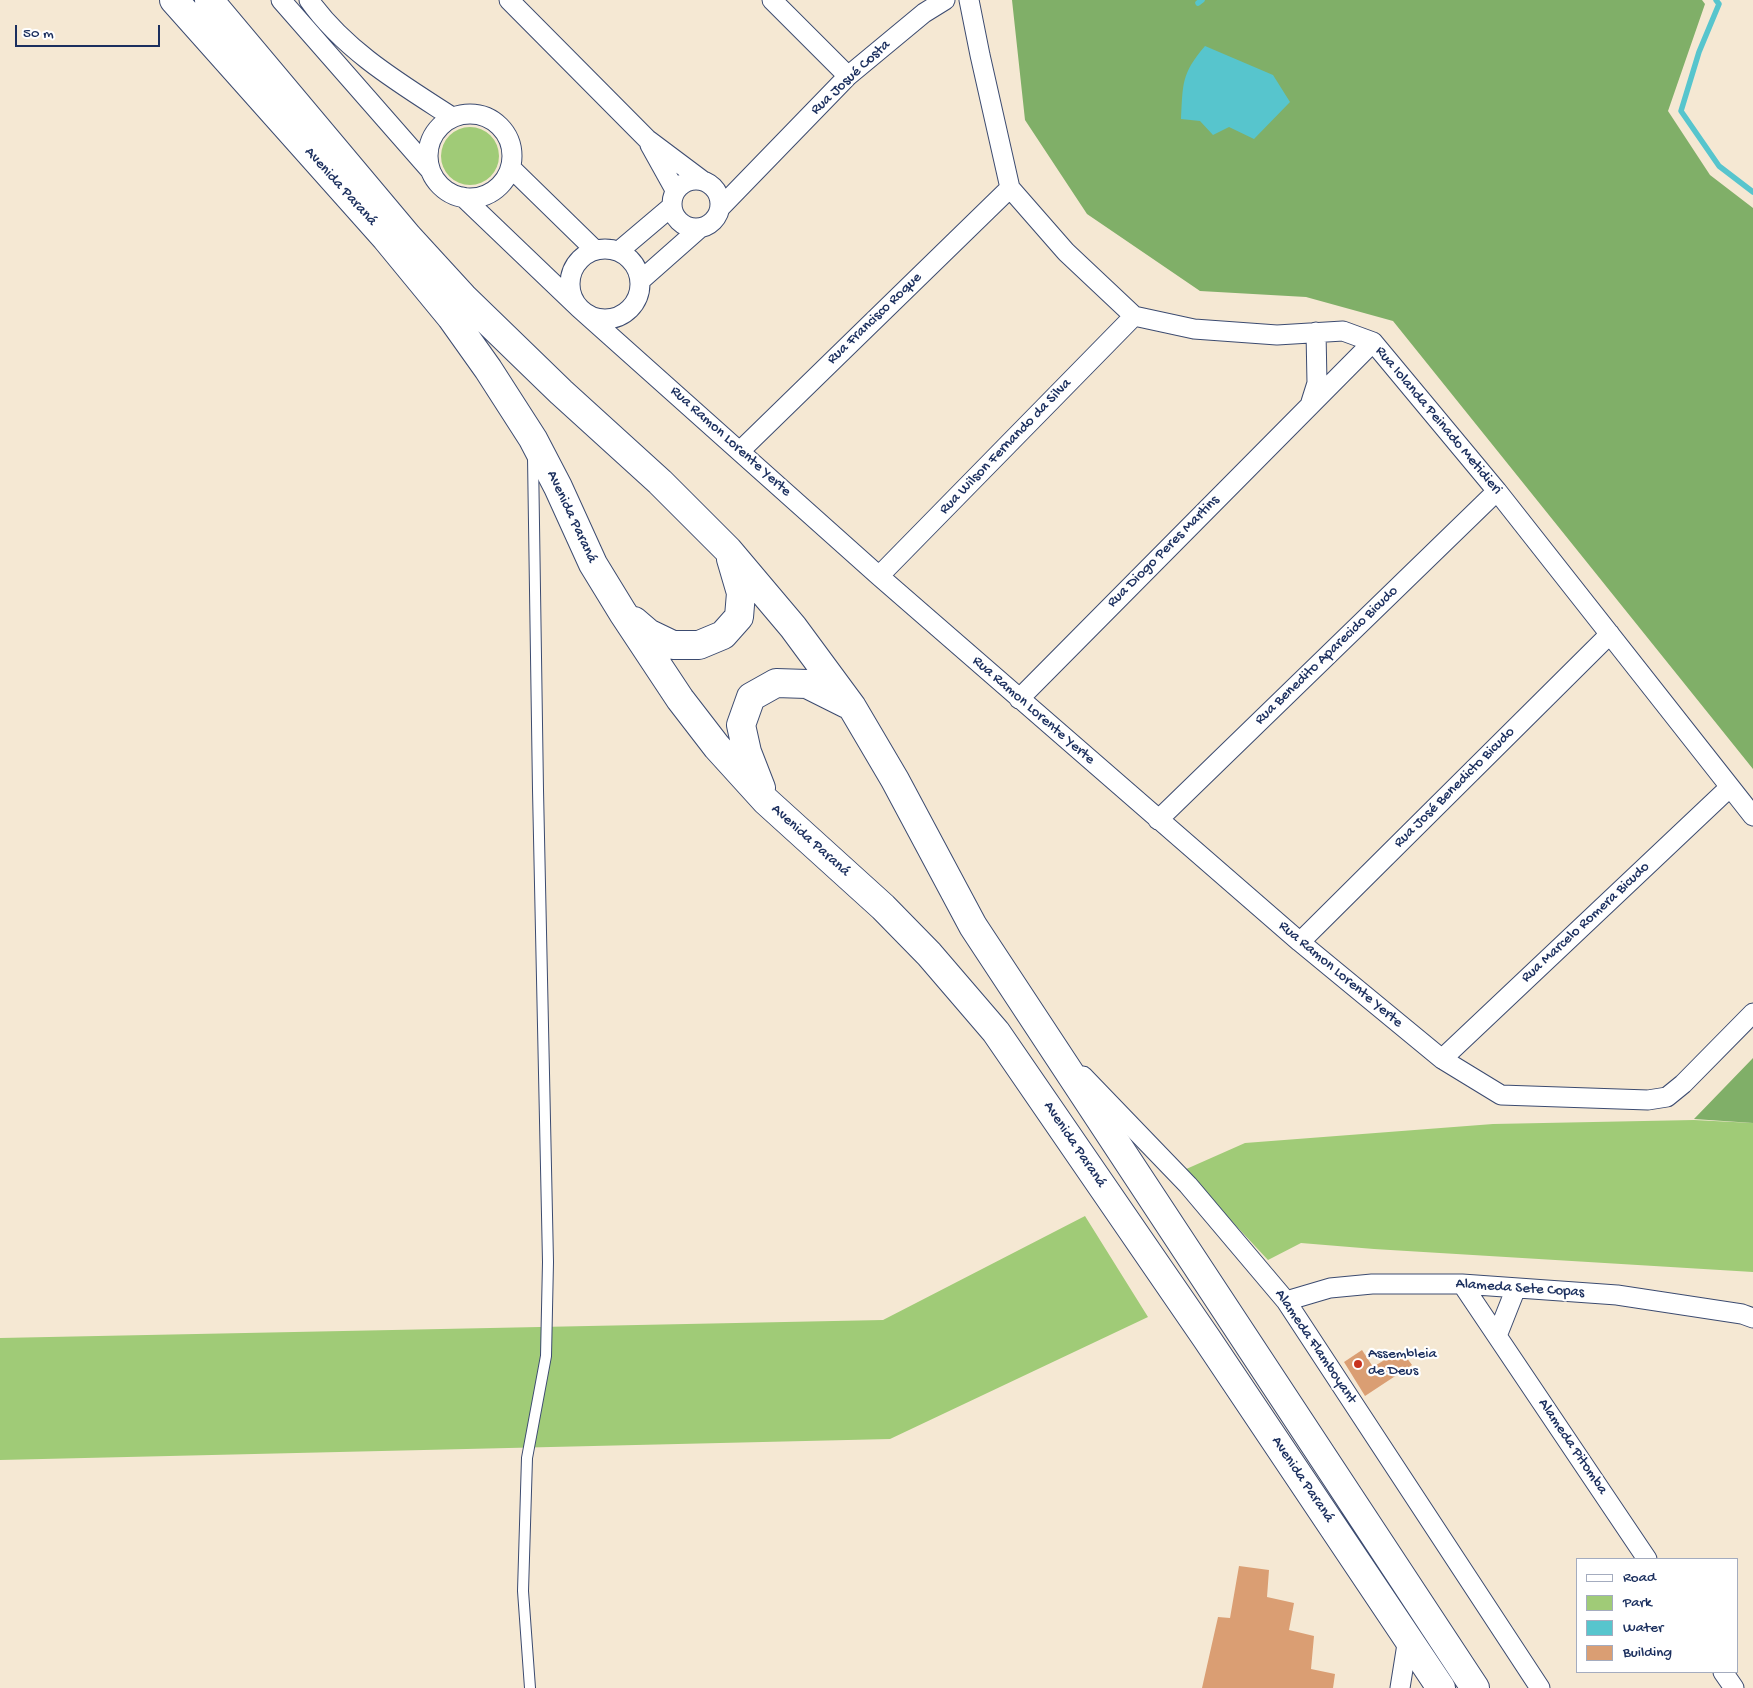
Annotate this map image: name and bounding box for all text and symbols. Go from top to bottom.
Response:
scale bar [18,15,162,47]
text: 50 m [23,25,54,43]
street label: Rua Josué Costa [807,37,895,119]
street label: Avenida Paraná [300,144,380,230]
street label: Rua Francisco Roque [824,269,926,369]
street label: Rua Iolanda Peinado Metidieri [1371,343,1505,499]
street label: Rua Wilson Fernando da Silva [936,375,1076,519]
street label: Rua Ramon Lorente Yerte [666,383,794,501]
street label: Avenida Paraná [542,468,600,566]
street label: Rua Diogo Peres Martins [1104,492,1224,612]
street label: Rua Benedito Aparecido Bicudo [1252,583,1402,729]
street label: Rua Ramon Lorente Yerte [968,653,1098,769]
street label: Rua José Benedicto Bicudo [1391,724,1519,852]
street label: Avenida Paraná [767,801,853,881]
street label: Rua Marcelo Romera Bicudo [1518,859,1654,987]
street label: Rua Ramon Lorente Yerte [1274,918,1406,1032]
street label: Avenida Paraná [1039,1099,1109,1191]
street label: Alameda Sete Copas [1455,1276,1585,1302]
street label: Alameda Flamboyant [1270,1286,1360,1408]
place label: Assembleia de Deus [1368,1346,1437,1381]
marker: Assembleia de Deus [1352,1358,1364,1370]
street label: Alameda Pitomba [1533,1396,1611,1498]
street label: Avenida Paraná [1267,1434,1337,1526]
legend [1576,1558,1738,1673]
text: Road [1623,1569,1656,1587]
text: Park [1623,1594,1652,1612]
text: Water [1623,1619,1663,1637]
text: Building [1623,1644,1672,1662]

